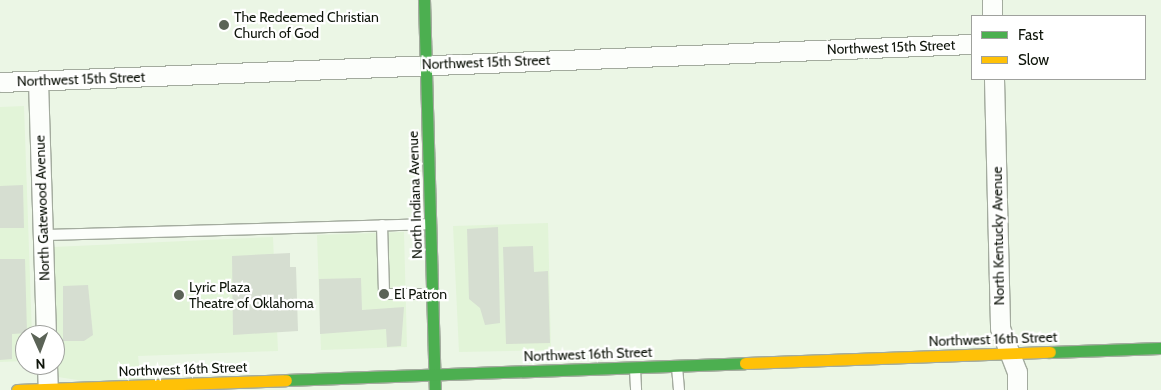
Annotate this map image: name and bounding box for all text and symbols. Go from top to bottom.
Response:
place label: The Redeemed Christian Church of God [234,9,379,41]
legend [971,15,1146,80]
marker: The Redeemed Christian Church of God [218,19,230,31]
text: Fast [1018,26,1043,44]
street label: Northwest 15th Street [827,36,955,58]
street label: Northwest 15th Street [422,51,550,73]
text: Slow [1018,51,1049,69]
street label: Northwest 15th Street [17,68,145,90]
street label: North Indiana Avenue [404,131,426,259]
street label: North Gatewood Avenue [31,135,53,281]
street label: North Kentucky Avenue [988,166,1008,306]
place label: Lyric Plaza Theatre of Oklahoma [189,279,314,312]
place label: El Patron [394,286,447,302]
marker: El Patron [378,288,390,300]
marker: Lyric Plaza Theatre of Oklahoma [173,289,185,301]
north arrow [15,325,65,375]
street label: Northwest 16th Street [928,328,1058,350]
street label: Northwest 16th Street [523,343,653,365]
text: N [35,355,46,373]
street label: Northwest 16th Street [118,358,248,380]

